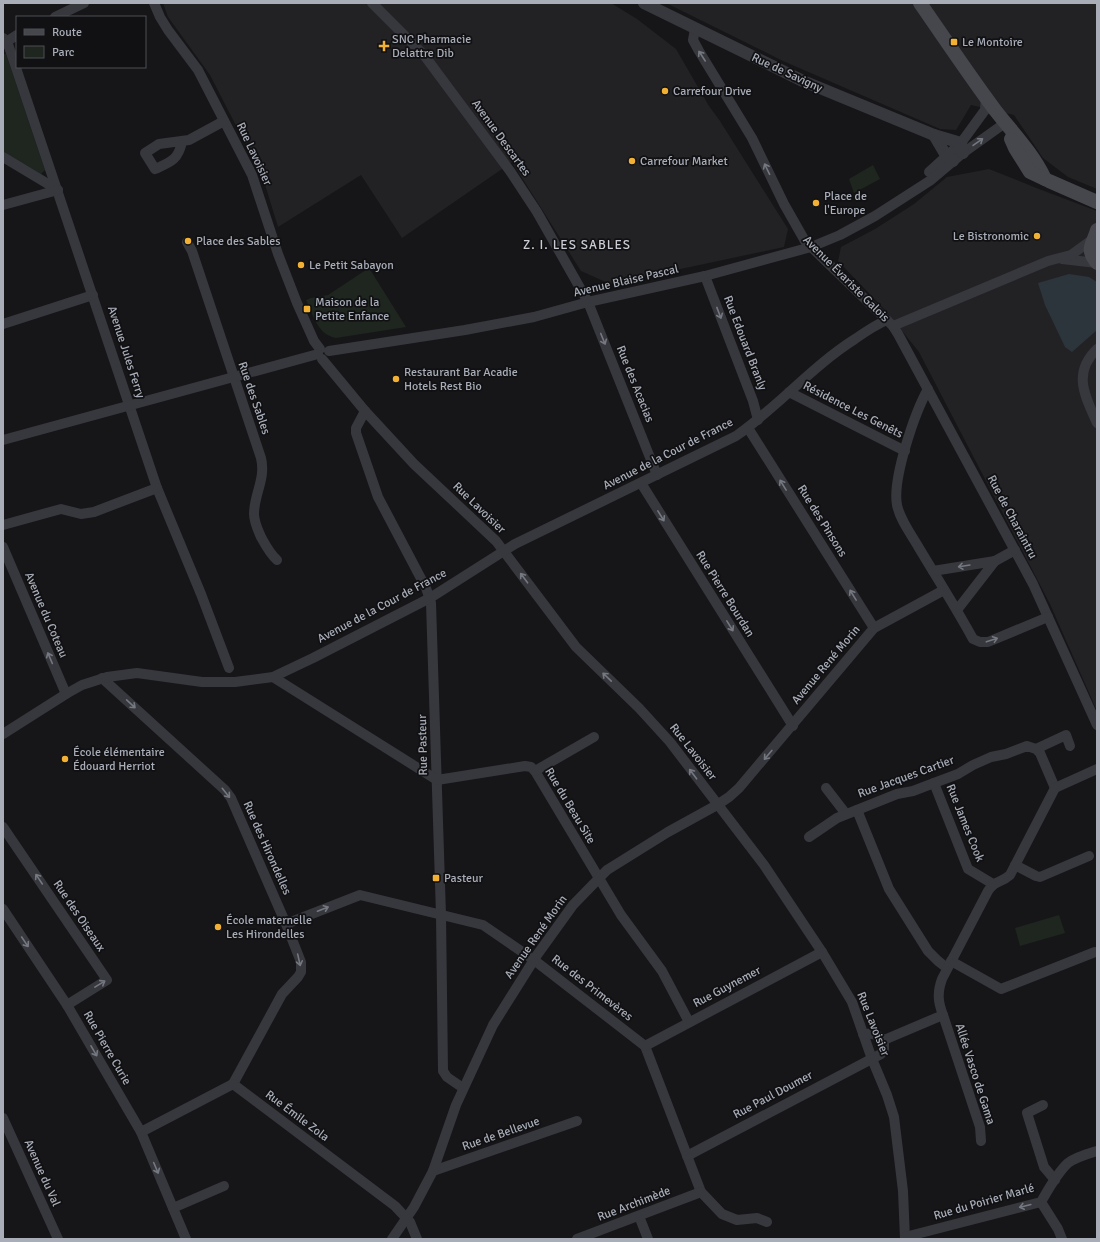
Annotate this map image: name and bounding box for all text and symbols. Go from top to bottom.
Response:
legend [16,16,146,68]
text: Route [52,25,82,40]
place label: SNC Pharmacie Delattre Dib [392,32,471,61]
place label: Le Montoire [962,35,1023,50]
marker: Le Montoire [949,37,959,47]
marker: SNC Pharmacie Delattre Dib [379,41,389,51]
text: Parc [52,45,75,60]
street label: Rue de Savigny [749,50,825,96]
one-way arrow [698,51,706,62]
place label: Carrefour Drive [673,84,751,99]
marker: Carrefour Drive [660,86,670,96]
street label: Avenue Descartes [468,97,534,179]
street label: Rue Lavoisier [233,120,275,188]
one-way arrow [973,138,984,147]
place label: Carrefour Market [640,154,728,169]
marker: Carrefour Market [627,156,637,166]
one-way arrow [763,163,770,175]
place label: Place de l'Europe [824,189,867,218]
marker: Place de l'Europe [811,198,821,208]
place label: Le Bistronomic [953,229,1029,244]
marker: Le Bistronomic [1032,231,1042,241]
street label: Avenue Évariste Galois [800,233,892,325]
place label: Place des Sables [196,234,281,249]
marker: Place des Sables [183,236,193,246]
district label: Z. I. LES SABLES [523,237,631,253]
place label: Le Petit Sabayon [309,258,394,273]
marker: Le Petit Sabayon [296,260,306,270]
street label: Avenue Blaise Pascal [572,262,680,300]
street label: Rue Edouard Branly [720,293,770,393]
place label: Maison de la Petite Enfance [315,295,389,324]
street label: Avenue Jules Ferry [104,304,148,400]
marker: Maison de la Petite Enfance [302,304,312,314]
one-way arrow [716,306,724,318]
one-way arrow [599,332,607,344]
street label: Rue des Acacias [613,343,657,425]
street label: Rue des Sables [235,360,273,436]
place label: Restaurant Bar Acadie Hotels Rest Bio [404,365,518,394]
marker: Restaurant Bar Acadie Hotels Rest Bio [391,374,401,384]
street label: Résidence Les Genêts [800,378,906,442]
street label: Avenue de la Cour de France [600,415,736,493]
street label: Rue de Charaintru [984,473,1040,561]
street label: Rue Lavoisier [449,479,509,537]
one-way arrow [779,479,787,491]
street label: Rue des Pinsons [794,482,850,560]
one-way arrow [657,510,665,521]
street label: Rue Pierre Bourdan [692,548,758,640]
one-way arrow [958,563,971,571]
street label: Avenue de la Cour de France [315,566,449,646]
street label: Avenue du Coteau [21,570,71,660]
one-way arrow [520,572,528,583]
one-way arrow [849,590,857,601]
one-way arrow [727,620,735,632]
street label: Avenue René Morin [789,622,863,708]
one-way arrow [985,636,998,643]
one-way arrow [46,652,54,664]
one-way arrow [602,672,612,682]
one-way arrow [126,700,136,709]
street label: Rue Pasteur [415,714,431,776]
street label: Rue Lavoisier [666,721,720,784]
place label: École élémentaire Édouard Herriot [73,745,165,774]
one-way arrow [763,750,772,761]
street label: Rue Jacques Cartier [856,752,957,801]
marker: École élémentaire Édouard Herriot [60,754,70,764]
street label: Rue du Beau Site [541,765,599,847]
one-way arrow [689,768,698,779]
street label: Rue James Cook [943,782,987,864]
one-way arrow [222,787,231,798]
street label: Rue des Hirondelles [240,799,294,897]
place label: Pasteur [444,871,484,886]
marker: Pasteur [431,873,441,883]
one-way arrow [35,874,43,885]
street label: Rue des Oiseaux [50,877,109,955]
street label: Avenue René Morin [502,892,570,982]
one-way arrow [316,905,328,913]
place label: École maternelle Les Hirondelles [226,913,312,942]
marker: École maternelle Les Hirondelles [213,922,223,932]
one-way arrow [21,936,29,947]
street label: Rue des Primevères [548,952,636,1024]
one-way arrow [296,953,304,966]
street label: Rue Guynemer [691,963,764,1011]
one-way arrow [94,980,106,988]
street label: Rue Lavoisier [853,990,893,1059]
street label: Rue Pierre Curie [80,1008,134,1088]
street label: Allée Vasco de Gama [952,1022,998,1126]
one-way arrow [91,1045,99,1057]
street label: Rue Paul Doumer [731,1067,816,1122]
street label: Rue Émile Zola [262,1087,332,1145]
street label: Rue de Bellevue [460,1114,542,1154]
street label: Avenue du Val [21,1137,64,1209]
one-way arrow [153,1161,160,1173]
street label: Rue du Poirier Marlé [932,1180,1036,1224]
street label: Rue Archimède [595,1183,673,1225]
one-way arrow [1019,1203,1032,1210]

